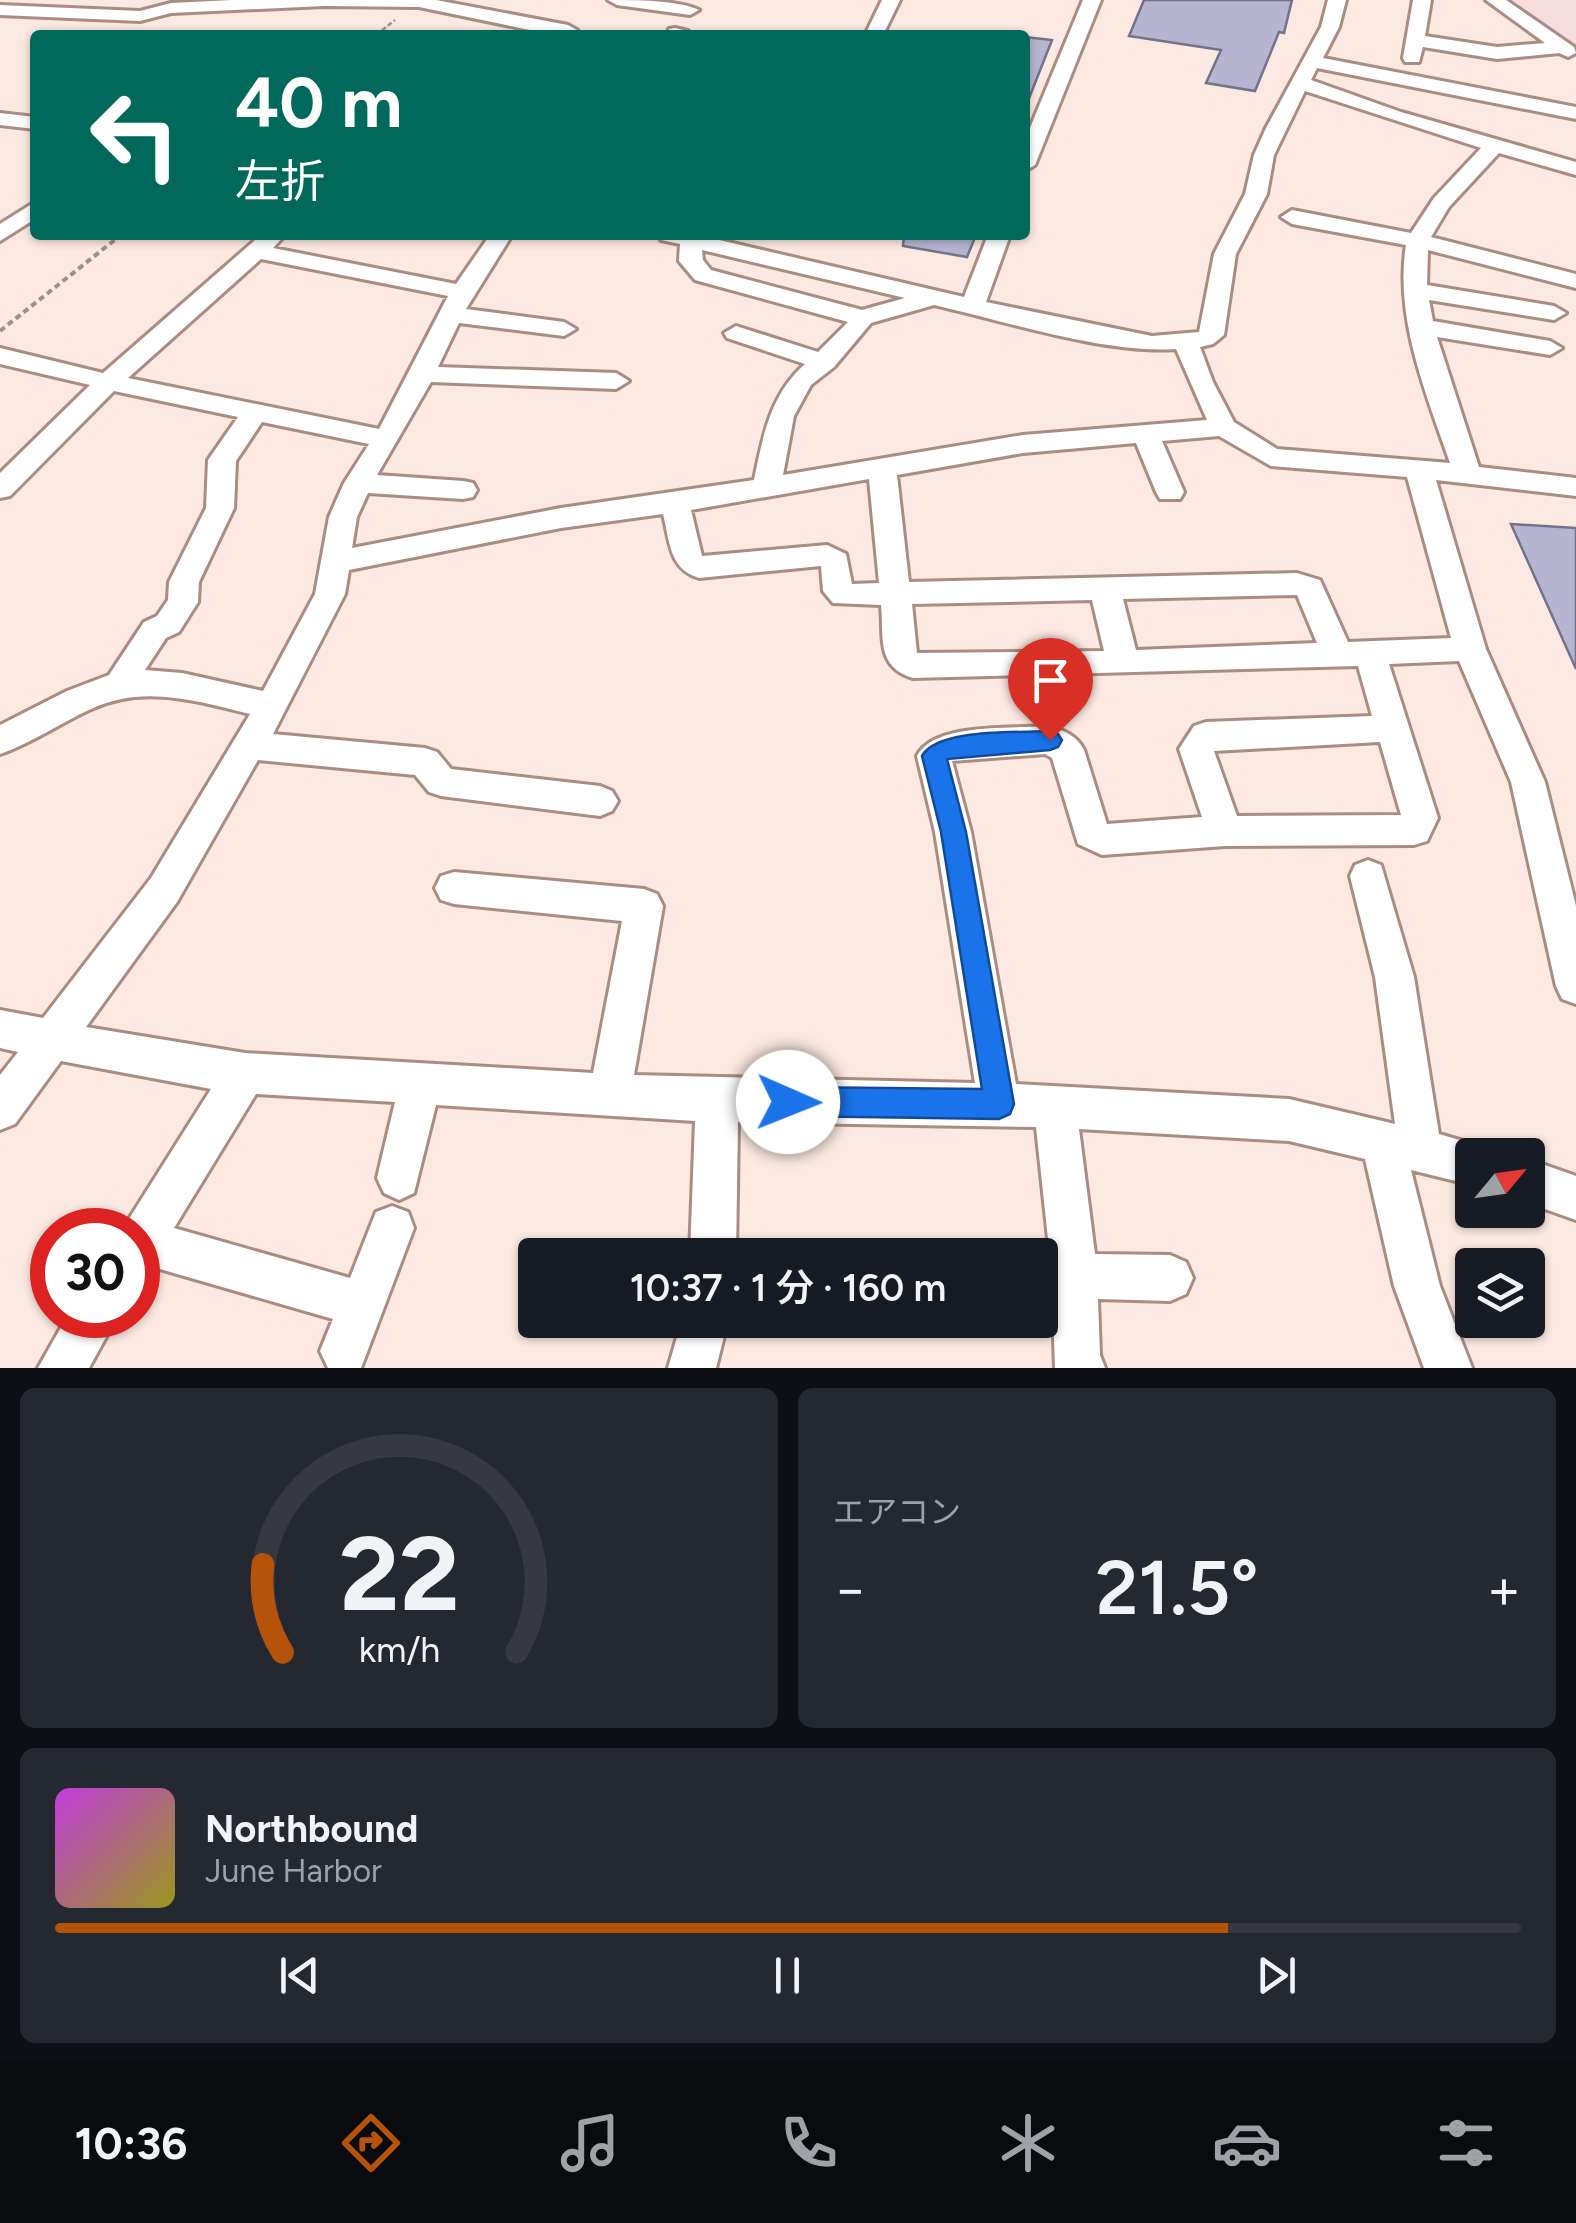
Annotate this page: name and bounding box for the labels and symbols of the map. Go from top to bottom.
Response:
pin [1008,638,1093,741]
position arrow [736,1050,840,1154]
north arrow [1455,1138,1545,1228]
speed limit sign: 30 [30,1208,160,1338]

